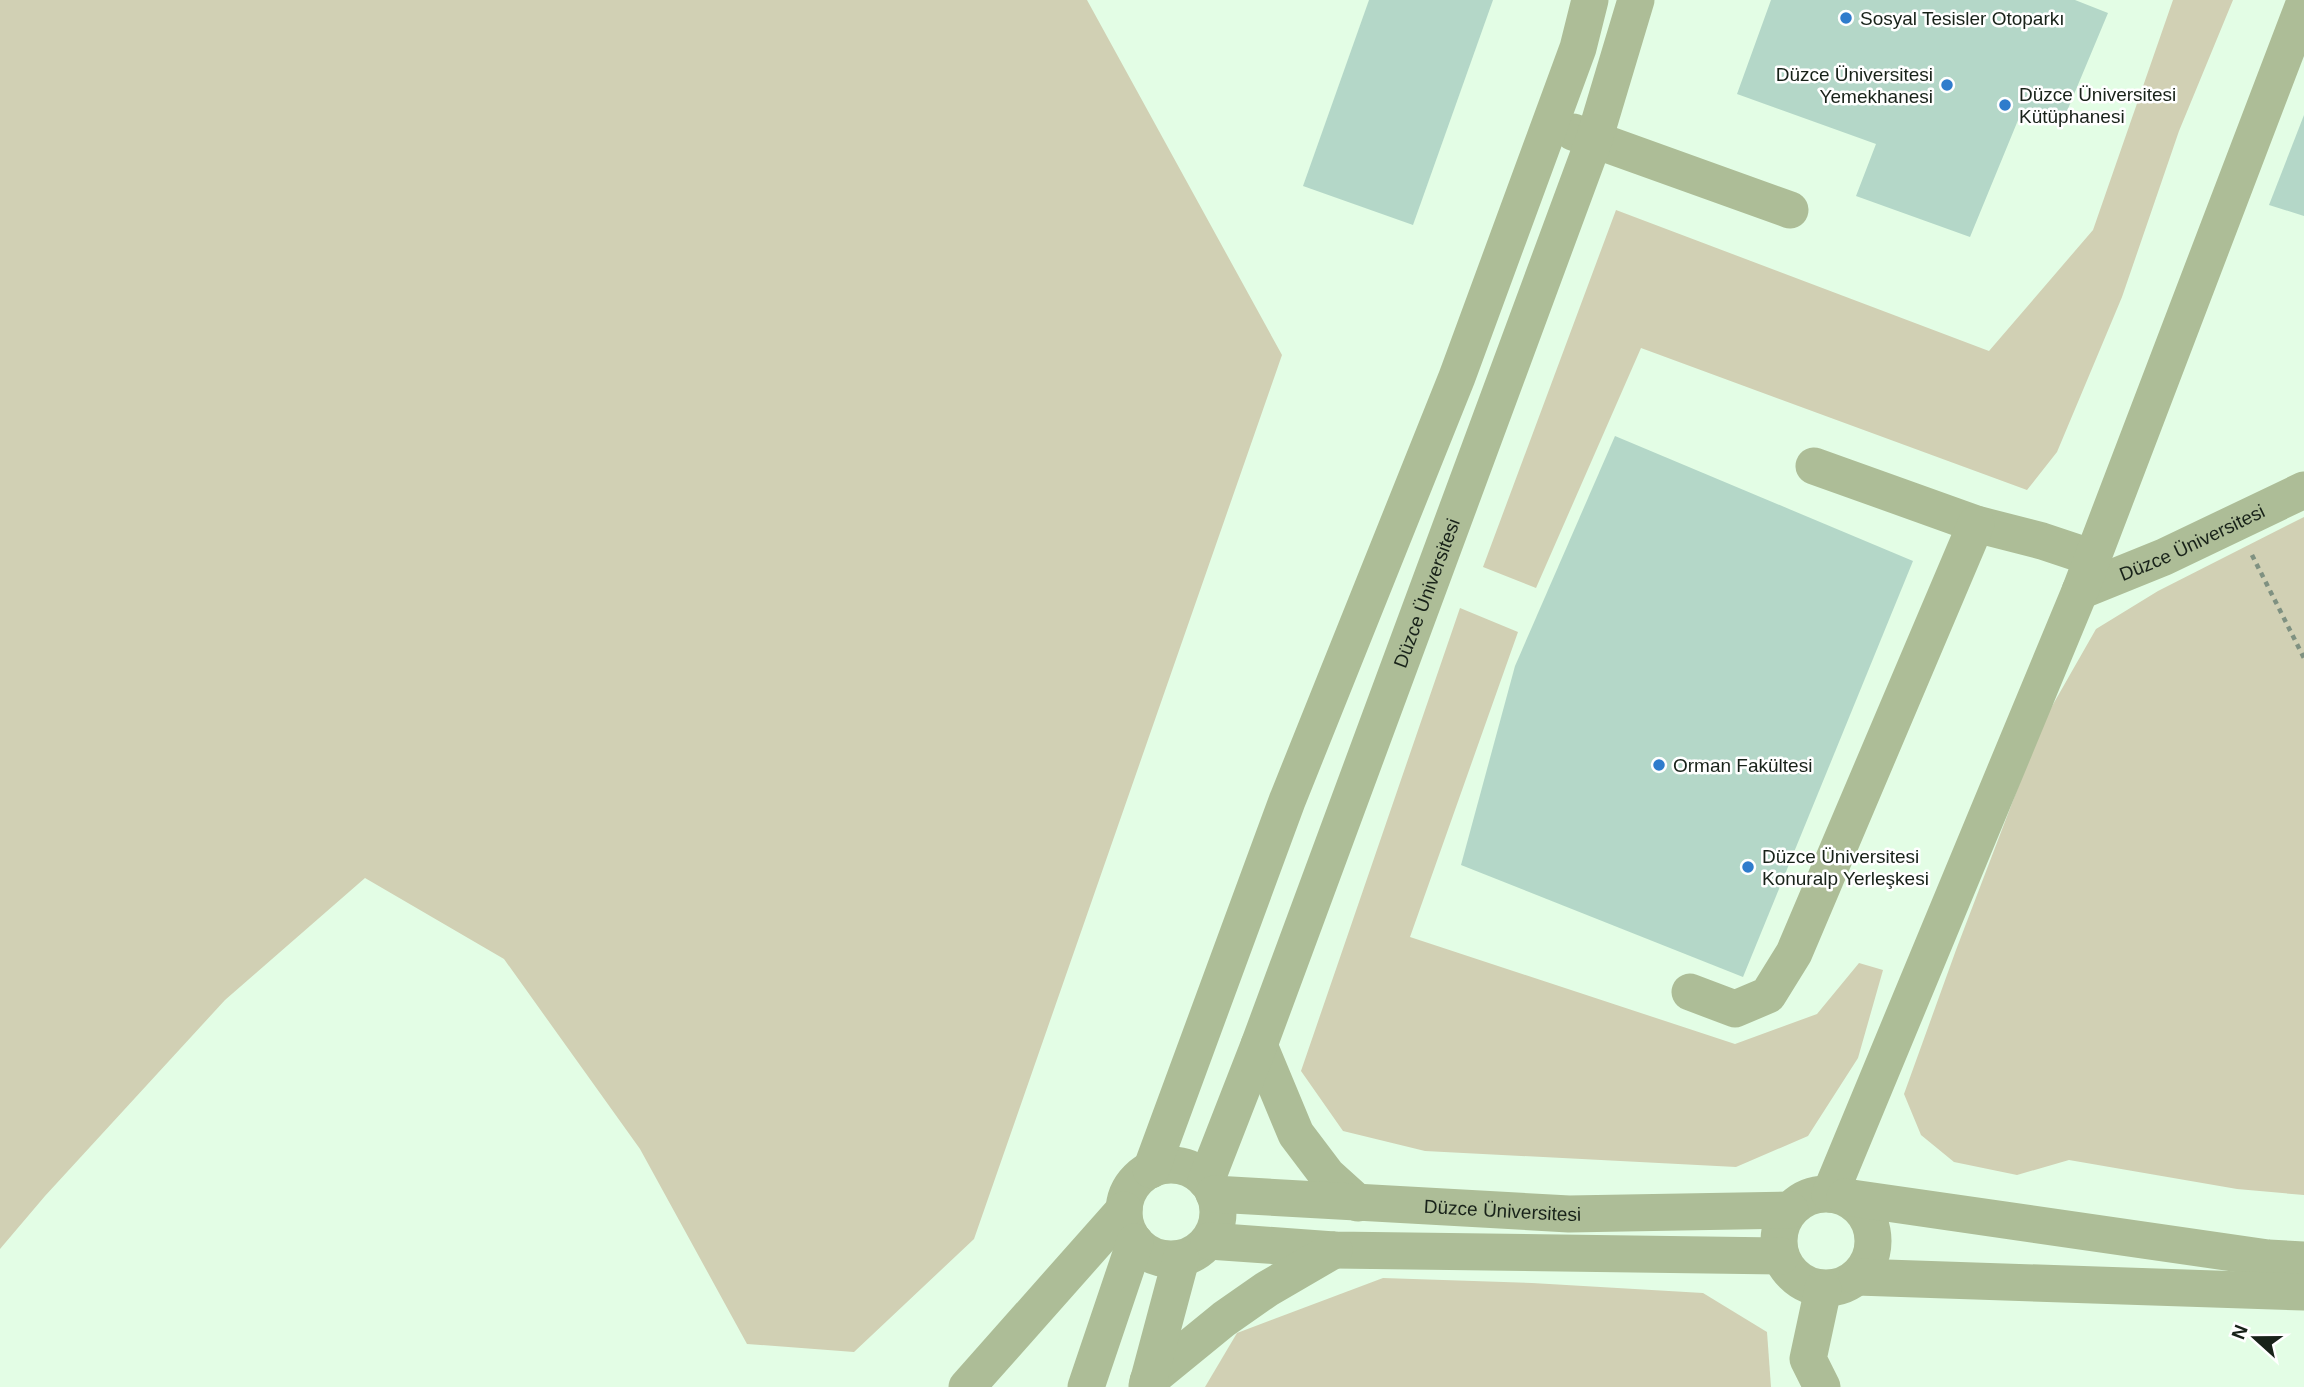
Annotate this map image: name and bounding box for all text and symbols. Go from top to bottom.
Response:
place label: Sosyal Tesisler Otoparkı [1860,8,2065,29]
marker: Sosyal Tesisler Otoparkı [1838,10,1854,26]
place label: Düzce Üniversitesi Yemekhanesi [1776,64,1933,107]
marker: Düzce Üniversitesi Yemekhanesi [1939,77,1955,93]
place label: Düzce Üniversitesi Kütüphanesi [2019,84,2176,127]
marker: Düzce Üniversitesi Kütüphanesi [1997,97,2013,113]
street label: Düzce Üniversitesi [2116,500,2268,585]
street label: Düzce Üniversitesi [1390,516,1464,671]
place label: Orman Fakültesi [1673,755,1812,776]
marker: Orman Fakültesi [1651,757,1667,773]
place label: Düzce Üniversitesi Konuralp Yerleşkesi [1762,846,1929,889]
marker: Düzce Üniversitesi Konuralp Yerleşkesi [1740,859,1756,875]
street label: Düzce Üniversitesi [1423,1196,1581,1225]
north arrow [2220,1303,2290,1373]
text: N [2227,1322,2252,1342]

